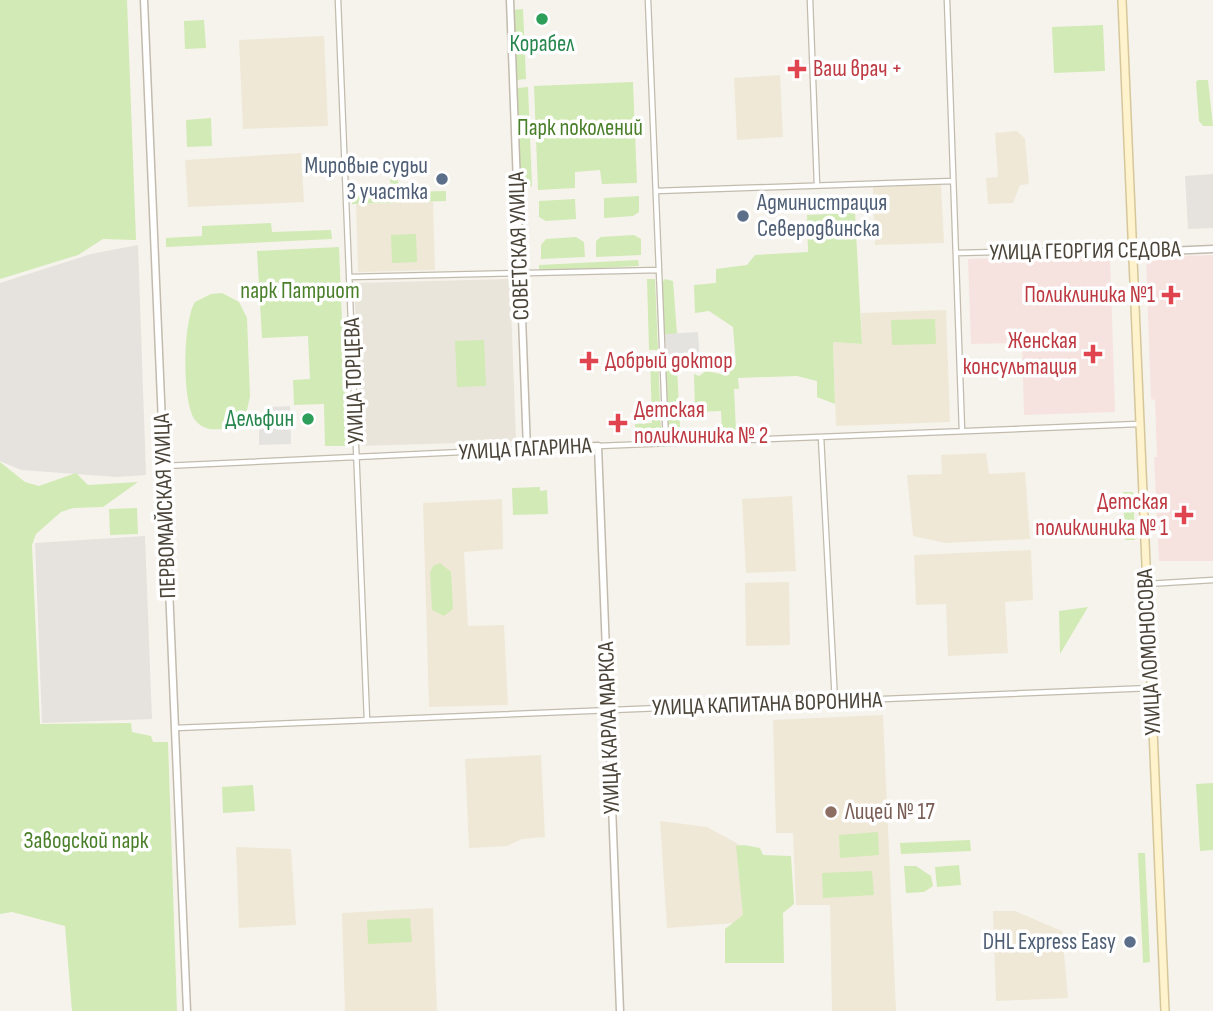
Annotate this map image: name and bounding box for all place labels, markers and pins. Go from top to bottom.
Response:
marker: Корабел [534,11,550,27]
place label: Корабел [510,30,575,58]
place label: Ваш врач + [813,55,902,83]
marker: Ваш врач + [787,59,807,79]
place label: Мировые судьи 3 участка [305,152,428,206]
marker: Мировые судьи 3 участка [434,171,450,187]
place label: Администрация Северодвинска [756,189,887,243]
marker: Администрация Северодвинска [735,208,751,224]
place label: Поликлиника №1 [1024,281,1155,309]
marker: Поликлиника №1 [1161,285,1181,305]
place label: Женская консультация [963,327,1077,381]
marker: Женская консультация [1083,344,1103,364]
place label: Добрый доктор [605,347,733,375]
marker: Добрый доктор [579,351,599,371]
place label: Детская поликлиника № 2 [634,396,768,450]
place label: Дельфин [225,405,294,433]
marker: Дельфин [300,411,316,427]
marker: Детская поликлиника № 2 [608,413,628,433]
place label: Детская поликлиника № 1 [1035,488,1168,542]
marker: Детская поликлиника № 1 [1174,505,1194,525]
place label: Лицей № 17 [844,798,935,826]
marker: Лицей № 17 [823,804,839,820]
place label: DHL Express Easy [983,928,1116,956]
marker: DHL Express Easy [1122,934,1138,950]

